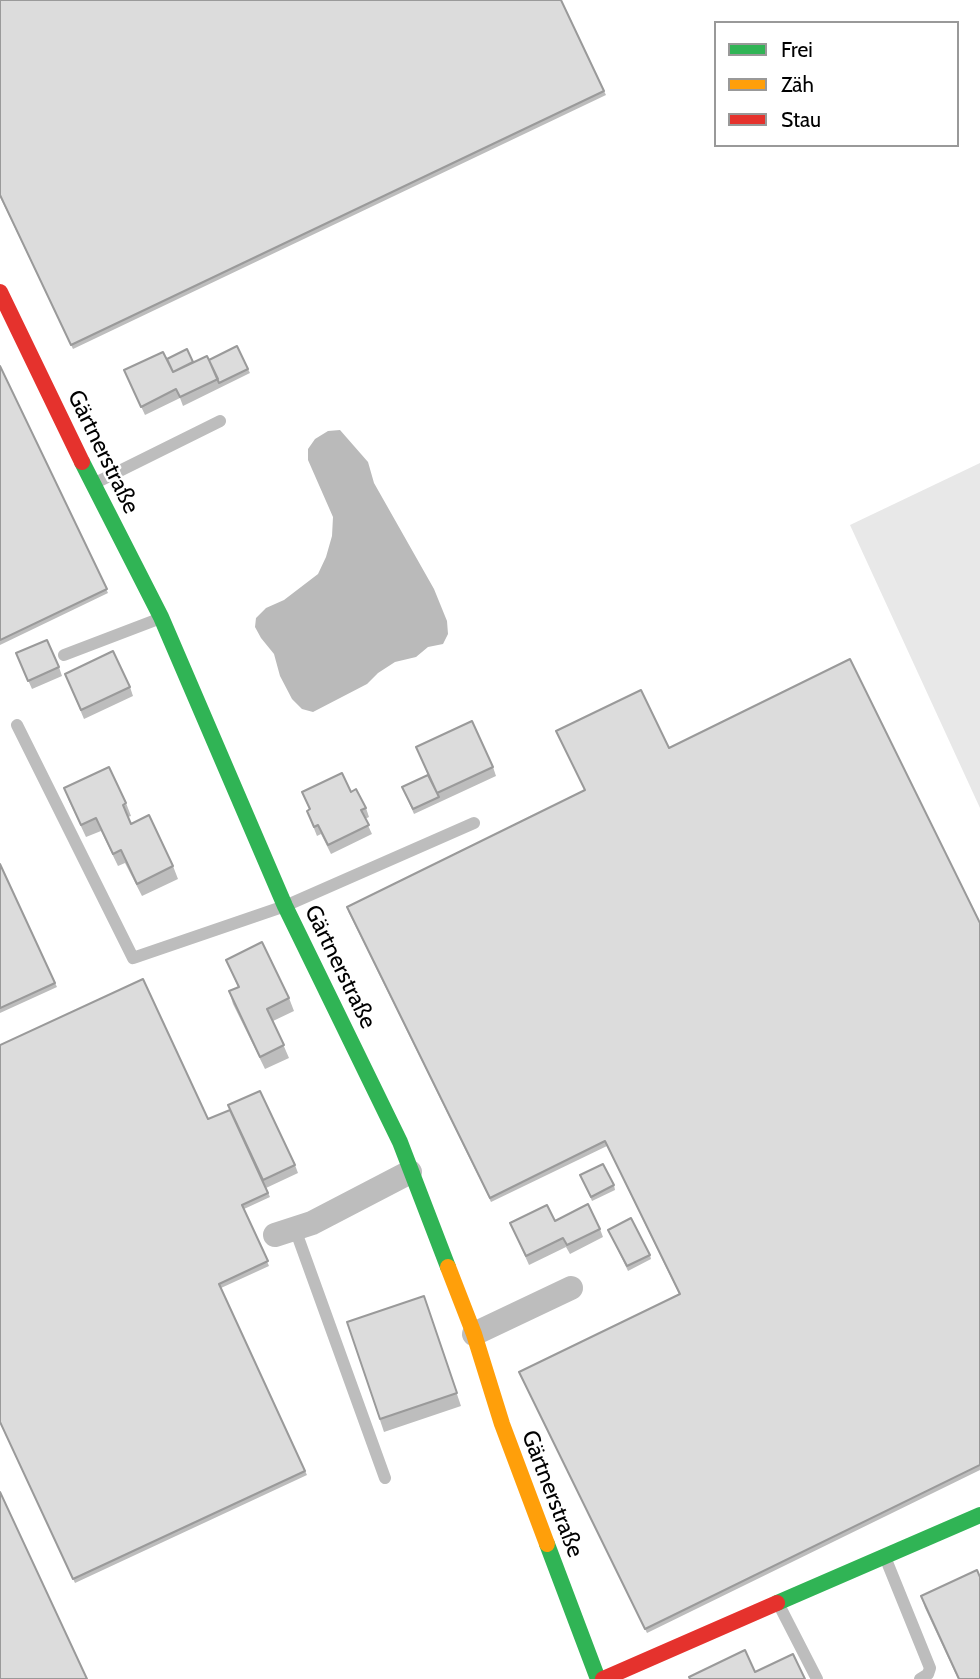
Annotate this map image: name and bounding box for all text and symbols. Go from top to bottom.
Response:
legend [714,21,959,147]
text: Frei [781,37,813,62]
text: Zäh [781,72,814,97]
text: Stau [781,107,821,132]
street label: Gärtnerstraße [61,386,145,518]
street label: Gärtnerstraße [298,901,382,1033]
street label: Gärtnerstraße [515,1427,589,1561]

